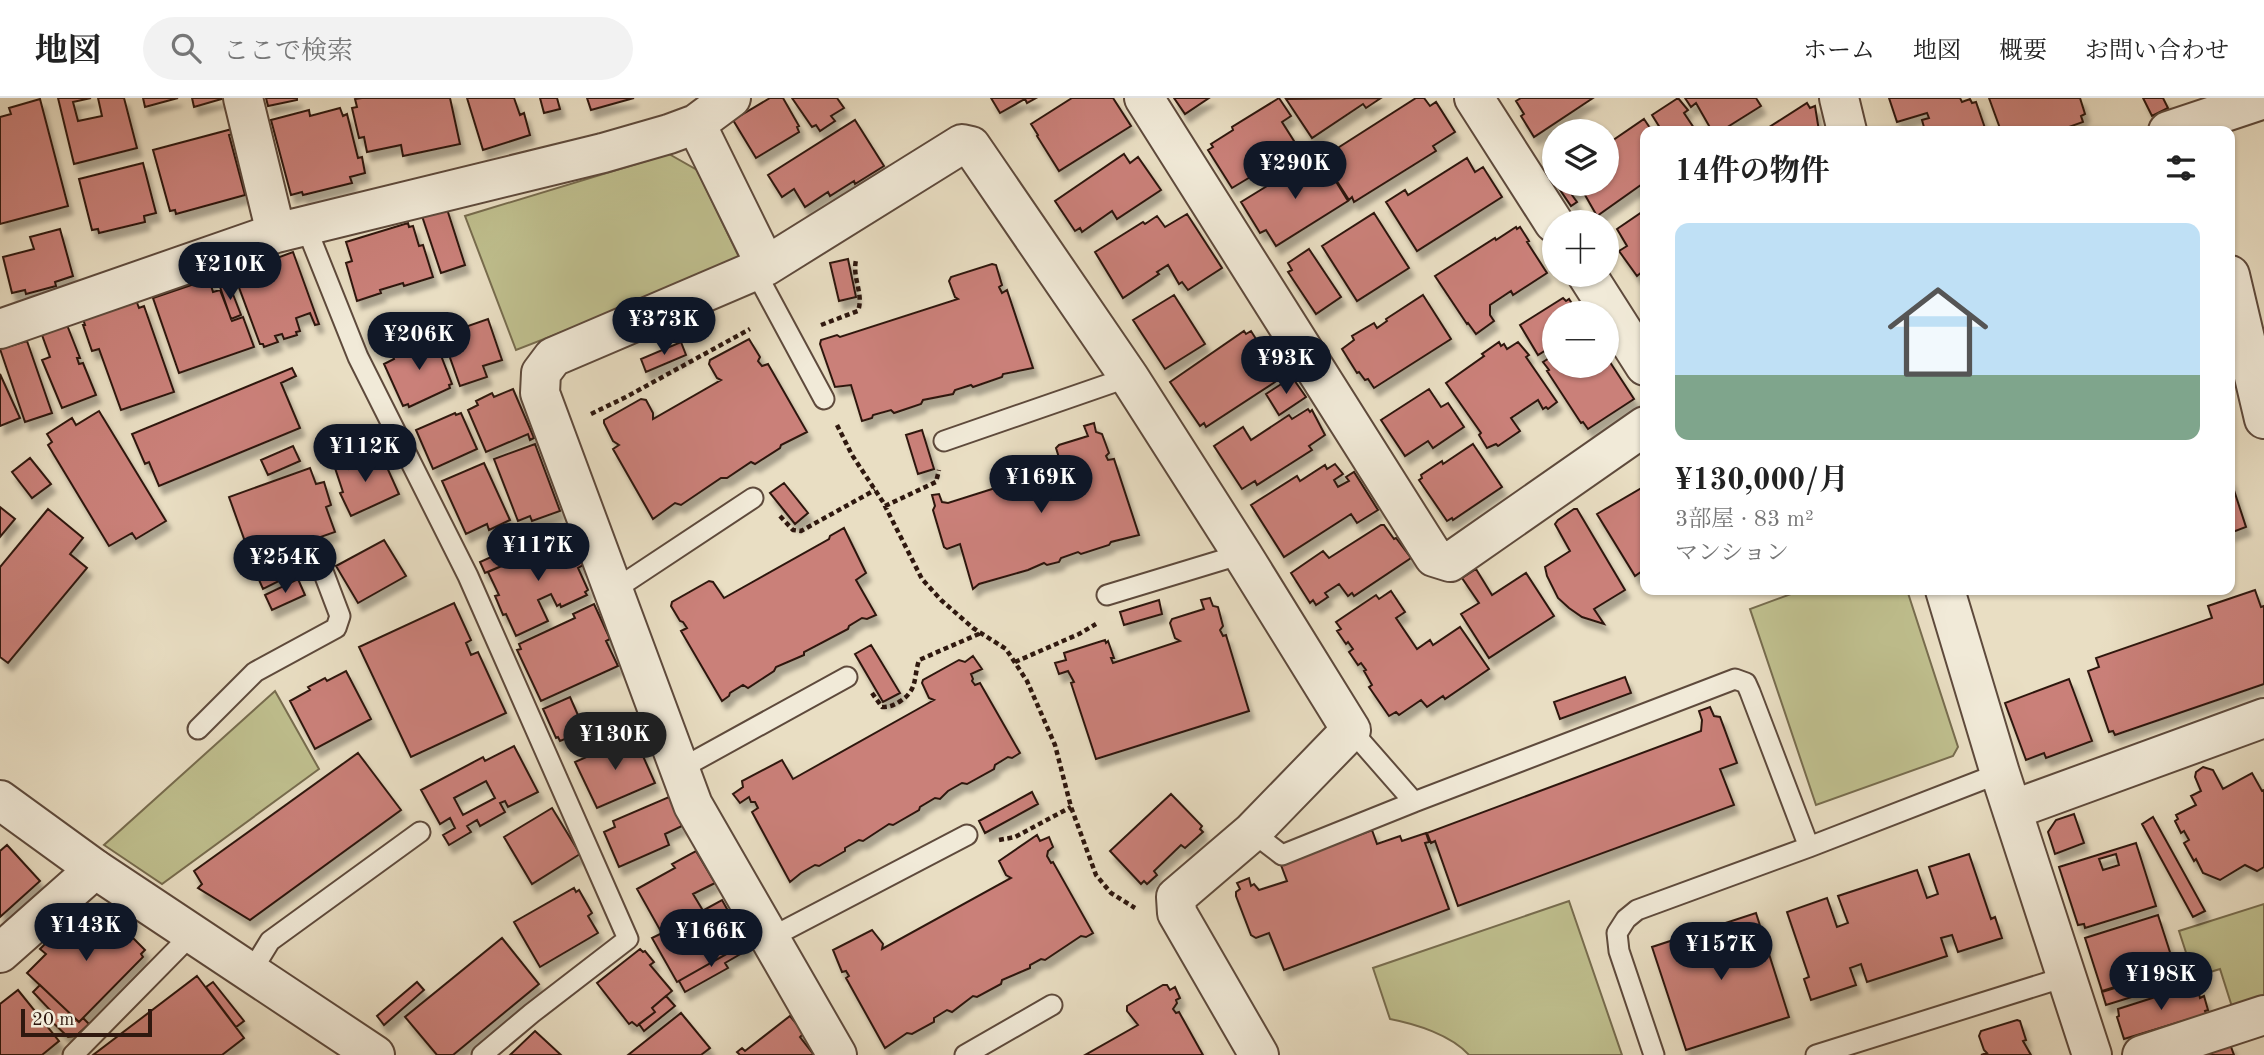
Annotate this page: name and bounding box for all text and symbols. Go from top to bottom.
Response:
search box [143,17,633,80]
icon: search [167,29,205,67]
text: 地図 [35,36,101,69]
text: ここで検索 [223,39,353,65]
text: ホーム [1803,40,1875,64]
text: 地図 [1913,40,1961,64]
text: 概要 [1999,40,2047,64]
text: お問い合わせ [2085,40,2229,64]
map controls [1542,119,1619,378]
button: layers [1542,119,1619,196]
pin: ¥290K [1246,141,1344,201]
icon: filters [2162,149,2200,187]
text: ¥290K [1259,152,1331,175]
text: 14件の物件 [1675,157,1830,187]
button: + [1542,210,1619,287]
pin: ¥210K [181,242,279,302]
text: ¥210K [194,253,266,276]
icon: home [1875,269,2001,395]
pin: ¥373K [615,298,713,357]
button: − [1542,301,1619,378]
text: ¥373K [628,308,700,331]
pin: ¥206K [370,313,468,372]
text: ¥206K [383,323,455,346]
pin: ¥93K [1245,336,1327,396]
text: ¥93K [1257,347,1315,370]
pin: ¥112K [316,424,414,484]
text: ¥112K [329,435,401,458]
pin: ¥169K [992,456,1090,515]
text: ¥169K [1005,466,1077,489]
text: ¥130,000/月 [1675,466,1849,496]
text: 3部屋 · 83 m² [1675,508,1814,531]
pin: ¥117K [489,524,587,583]
text: ¥117K [502,534,574,557]
pin: ¥254K [236,536,334,595]
text: マンション [1675,542,1789,565]
text: ¥254K [249,546,321,569]
pin: ¥130K [566,712,664,772]
text: ¥130K [579,723,651,746]
pin: ¥143K [37,904,135,963]
pin: ¥166K [662,910,760,969]
text: ¥143K [50,914,122,937]
text: ¥166K [675,920,747,943]
pin: ¥157K [1672,922,1770,982]
text: ¥157K [1685,933,1757,956]
pin: ¥198K [2112,953,2210,1012]
text: ¥198K [2125,963,2197,986]
scale bar [21,1006,152,1038]
text: 20 m [32,1011,74,1030]

